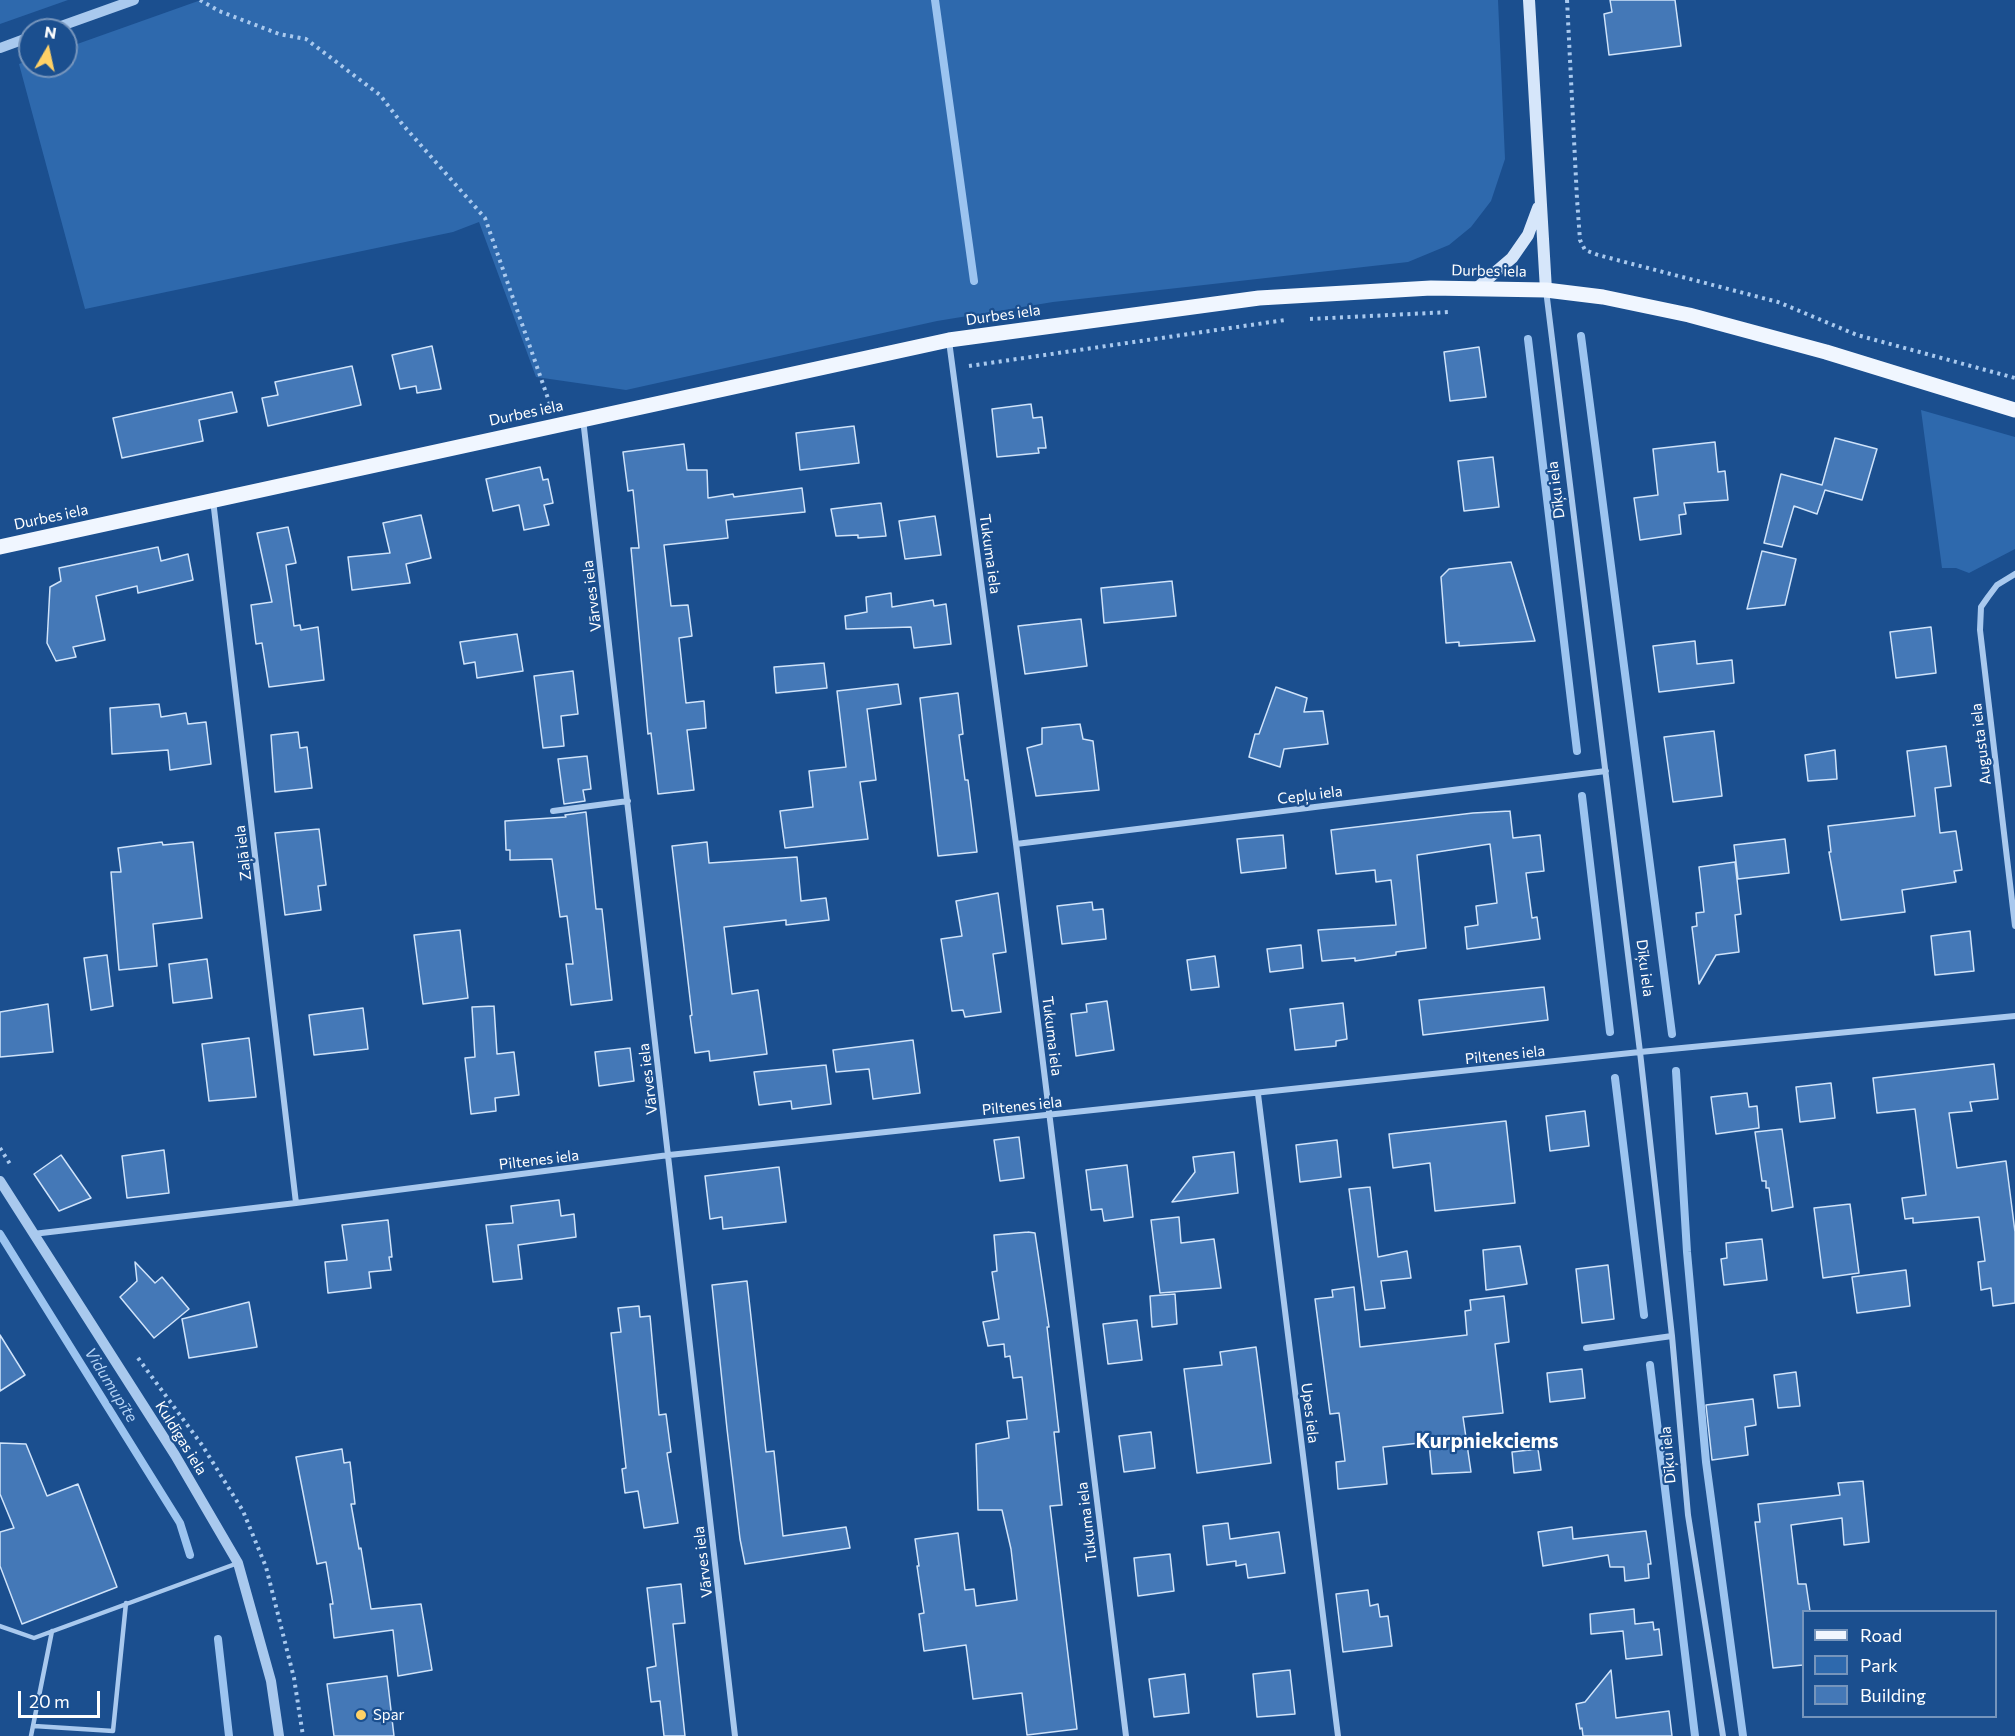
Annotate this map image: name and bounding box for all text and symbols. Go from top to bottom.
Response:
north arrow [18,18,78,78]
text: N [43,21,58,42]
street label: Durbes iela [1451,261,1527,281]
street label: Durbes iela [964,301,1042,329]
street label: Durbes iela [487,396,565,430]
street label: Dīķu iela [1544,460,1568,520]
street label: Durbes iela [12,500,90,534]
street label: Tukuma iela [975,513,1005,595]
street label: Vārves iela [579,559,605,633]
street label: Augusta iela [1967,702,1995,786]
street label: Cepļu iela [1276,782,1344,808]
street label: Zaļā iela [231,824,255,882]
street label: Dīķu iela [1633,938,1657,998]
street label: Tukuma iela [1038,995,1066,1077]
street label: Vārves iela [635,1042,661,1116]
street label: Piltenes iela [1464,1042,1546,1068]
street label: Piltenes iela [981,1093,1063,1119]
street label: Piltenes iela [498,1146,580,1174]
water label: Vidumupīte [80,1344,142,1426]
street label: Upes iela [1297,1382,1323,1444]
street label: Kuldīgas iela [151,1398,211,1478]
street label: Dīķu iela [1657,1425,1679,1485]
district label: Kurpniekciems [1415,1428,1559,1454]
street label: Tukuma iela [1073,1481,1101,1563]
street label: Vārves iela [690,1525,716,1599]
legend [1802,1610,1997,1718]
text: Road [1860,1624,1902,1646]
text: Park [1860,1654,1898,1676]
scale bar [21,1679,104,1717]
text: Building [1860,1684,1926,1706]
text: 20 m [29,1690,70,1712]
place label: Spar [373,1706,405,1724]
marker: Spar [354,1708,368,1722]

